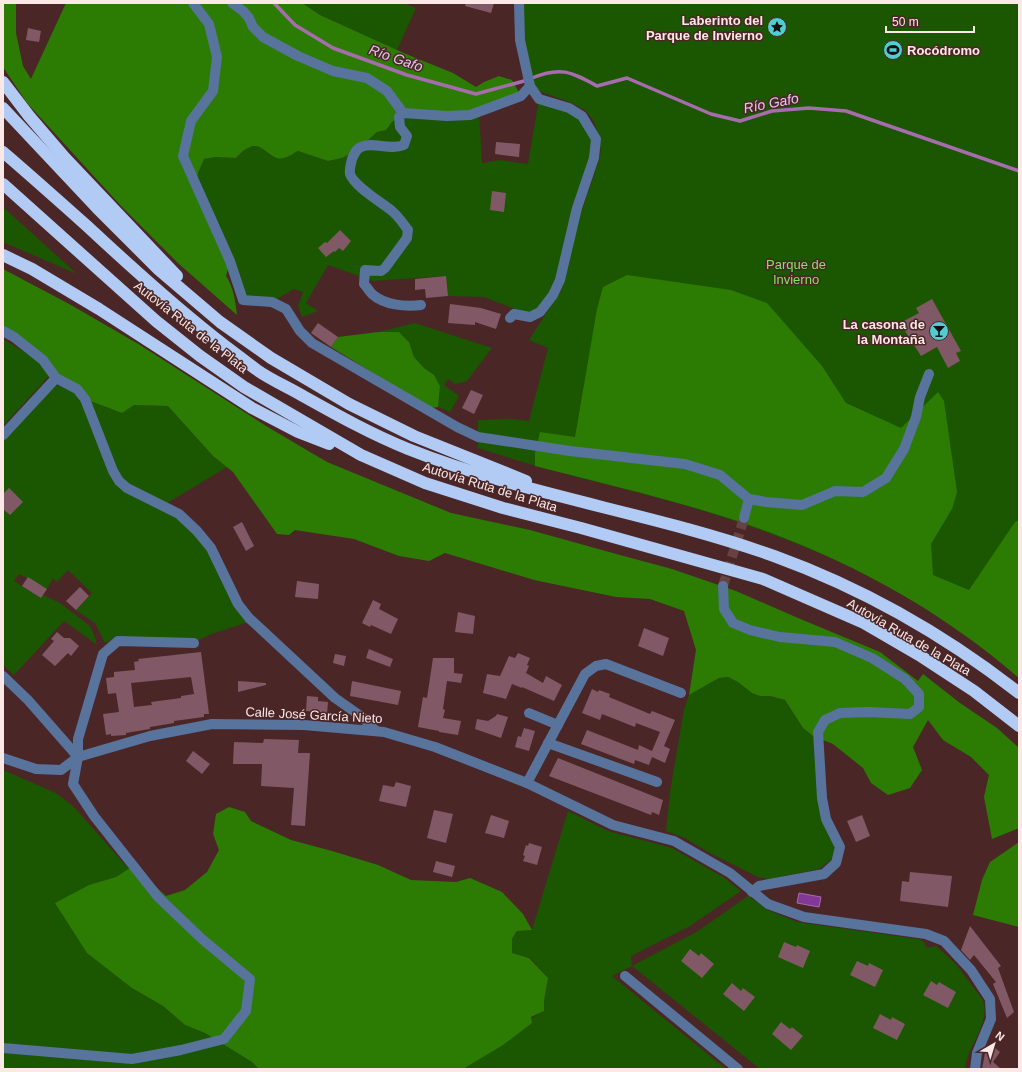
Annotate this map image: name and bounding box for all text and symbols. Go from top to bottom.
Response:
scale bar [886,8,974,34]
place label: Laberinto del Parque de Invierno [646,13,763,43]
text: 50 m [892,15,919,29]
place icon: Laberinto del Parque de Invierno [766,16,788,38]
sports icon: Rocódromo [882,39,904,61]
water label: Río Gafo [367,41,425,75]
place label: Rocódromo [907,43,980,58]
water label: Río Gafo [742,90,800,116]
park label: Parque de Invierno [766,257,826,287]
street label: Autovía Ruta de la Plata [131,278,251,377]
place label: La casona de la Montaña [843,317,926,347]
bar icon: La casona de la Montaña [928,320,950,342]
street label: Autovía Ruta de la Plata [421,459,560,515]
street label: Autovía Ruta de la Plata [845,595,974,679]
street label: Calle José García Nieto [245,704,383,726]
north arrow [974,1024,1014,1064]
text: N [993,1029,1007,1043]

